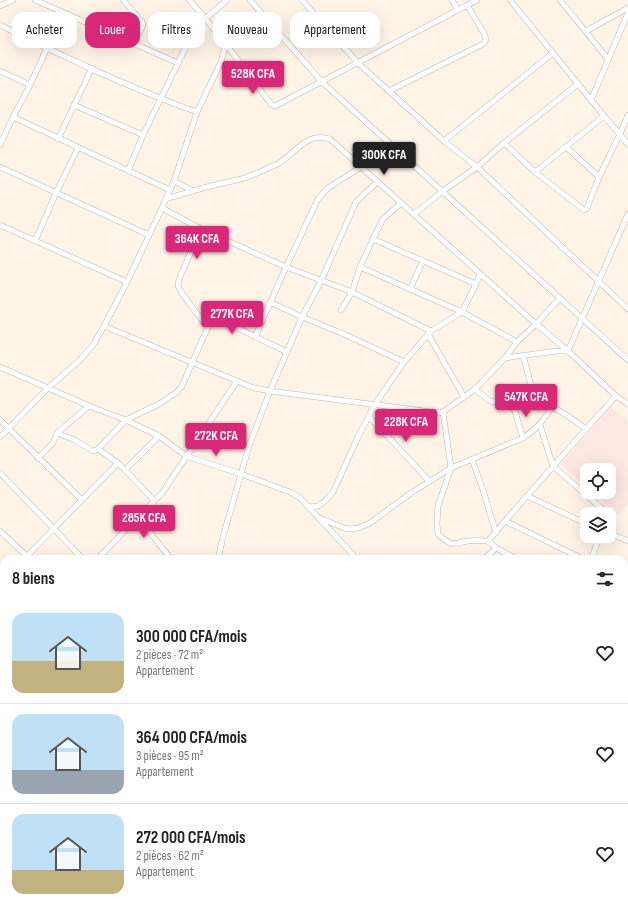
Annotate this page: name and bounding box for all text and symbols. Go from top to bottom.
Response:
chip: Acheter [12,12,77,48]
chip: Louer [85,12,140,48]
chip: Filtres [148,12,205,48]
chip: Nouveau [213,12,282,48]
chip: Appartement [290,12,380,48]
pin: 528K CFA [212,61,294,95]
text: 528K CFA [231,66,275,82]
pin: 300K CFA [343,142,425,176]
text: 300K CFA [362,147,406,163]
pin: 364K CFA [156,226,238,260]
text: 364K CFA [175,231,219,247]
pin: 277K CFA [191,301,273,335]
text: 277K CFA [210,306,254,322]
pin: 547K CFA [485,384,567,418]
text: 547K CFA [504,389,548,405]
pin: 228K CFA [365,409,447,443]
text: 228K CFA [384,414,428,430]
pin: 272K CFA [175,423,257,457]
text: 272K CFA [194,428,238,444]
map controls [580,463,616,543]
button: locate [580,463,616,499]
pin: 285K CFA [103,505,185,539]
button: layers [580,507,616,543]
text: 285K CFA [122,510,166,526]
icon: filters [594,568,616,590]
text: 8 biens [12,569,55,589]
text: 300 000 CFA/mois [136,627,247,647]
icon: home [44,629,92,677]
icon: heart [594,642,616,664]
text: 2 pièces · 72 m² [136,647,203,663]
text: Appartement [136,663,194,679]
text: 364 000 CFA/mois [136,728,247,748]
icon: home [44,730,92,778]
icon: heart [594,743,616,765]
text: 3 pièces · 95 m² [136,748,204,764]
text: Appartement [136,764,194,780]
text: 272 000 CFA/mois [136,828,246,848]
icon: home [44,830,92,878]
icon: heart [594,843,616,865]
text: 2 pièces · 62 m² [136,848,204,864]
text: Appartement [136,864,194,880]

